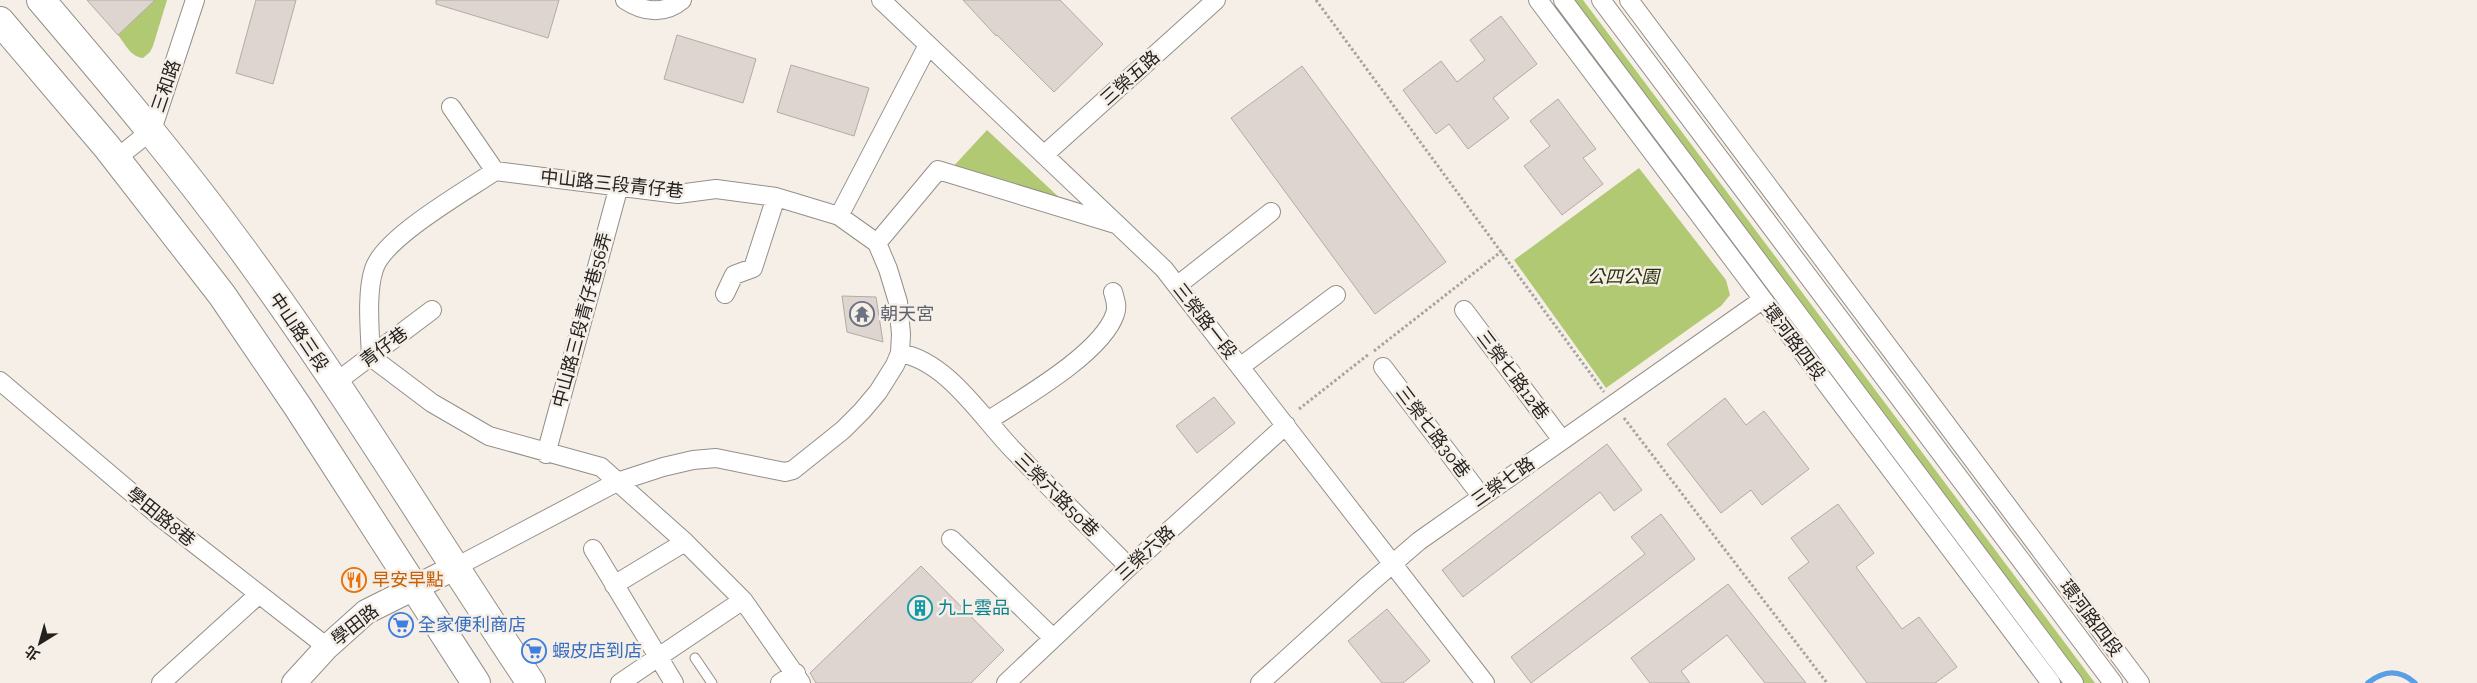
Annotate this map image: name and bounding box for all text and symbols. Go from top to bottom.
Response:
street label: 三榮五路 [1096,46,1164,110]
street label: 三和路 [147,57,185,115]
street label: 中山路三段青仔巷 [539,166,685,202]
street label: 中山路三段青仔巷56弄 [548,230,616,410]
park label: 公四公園 [1587,266,1662,288]
street label: 三榮路一段 [1169,279,1241,363]
street label: 中山路三段 [265,289,333,375]
street label: 環河路四段 [1758,299,1830,385]
temple icon: 朝天宮 [849,301,875,327]
place label: 朝天宮 [880,303,934,325]
street label: 青仔巷 [356,322,412,372]
street label: 三榮七路12巷 [1472,326,1554,424]
street label: 三榮七路30巷 [1391,382,1475,482]
street label: 三榮六路50巷 [1010,448,1104,542]
street label: 三榮七路 [1467,452,1539,512]
street label: 學田路8巷 [122,483,200,551]
street label: 三榮六路 [1111,521,1179,585]
restaurant icon: 早安早點 [341,567,367,593]
place label: 早安早點 [372,569,444,591]
street label: 環河路四段 [2055,575,2127,661]
building icon: 九上雲品 [907,595,933,621]
place label: 九上雲品 [938,597,1010,619]
street label: 學田路 [327,600,383,650]
supermarket icon: 全家便利商店 [388,612,414,638]
place label: 全家便利商店 [418,614,526,636]
north arrow [15,618,65,668]
supermarket icon: 蝦皮店到店 [521,638,547,664]
place label: 蝦皮店到店 [552,640,642,662]
text: 北 [22,642,43,664]

